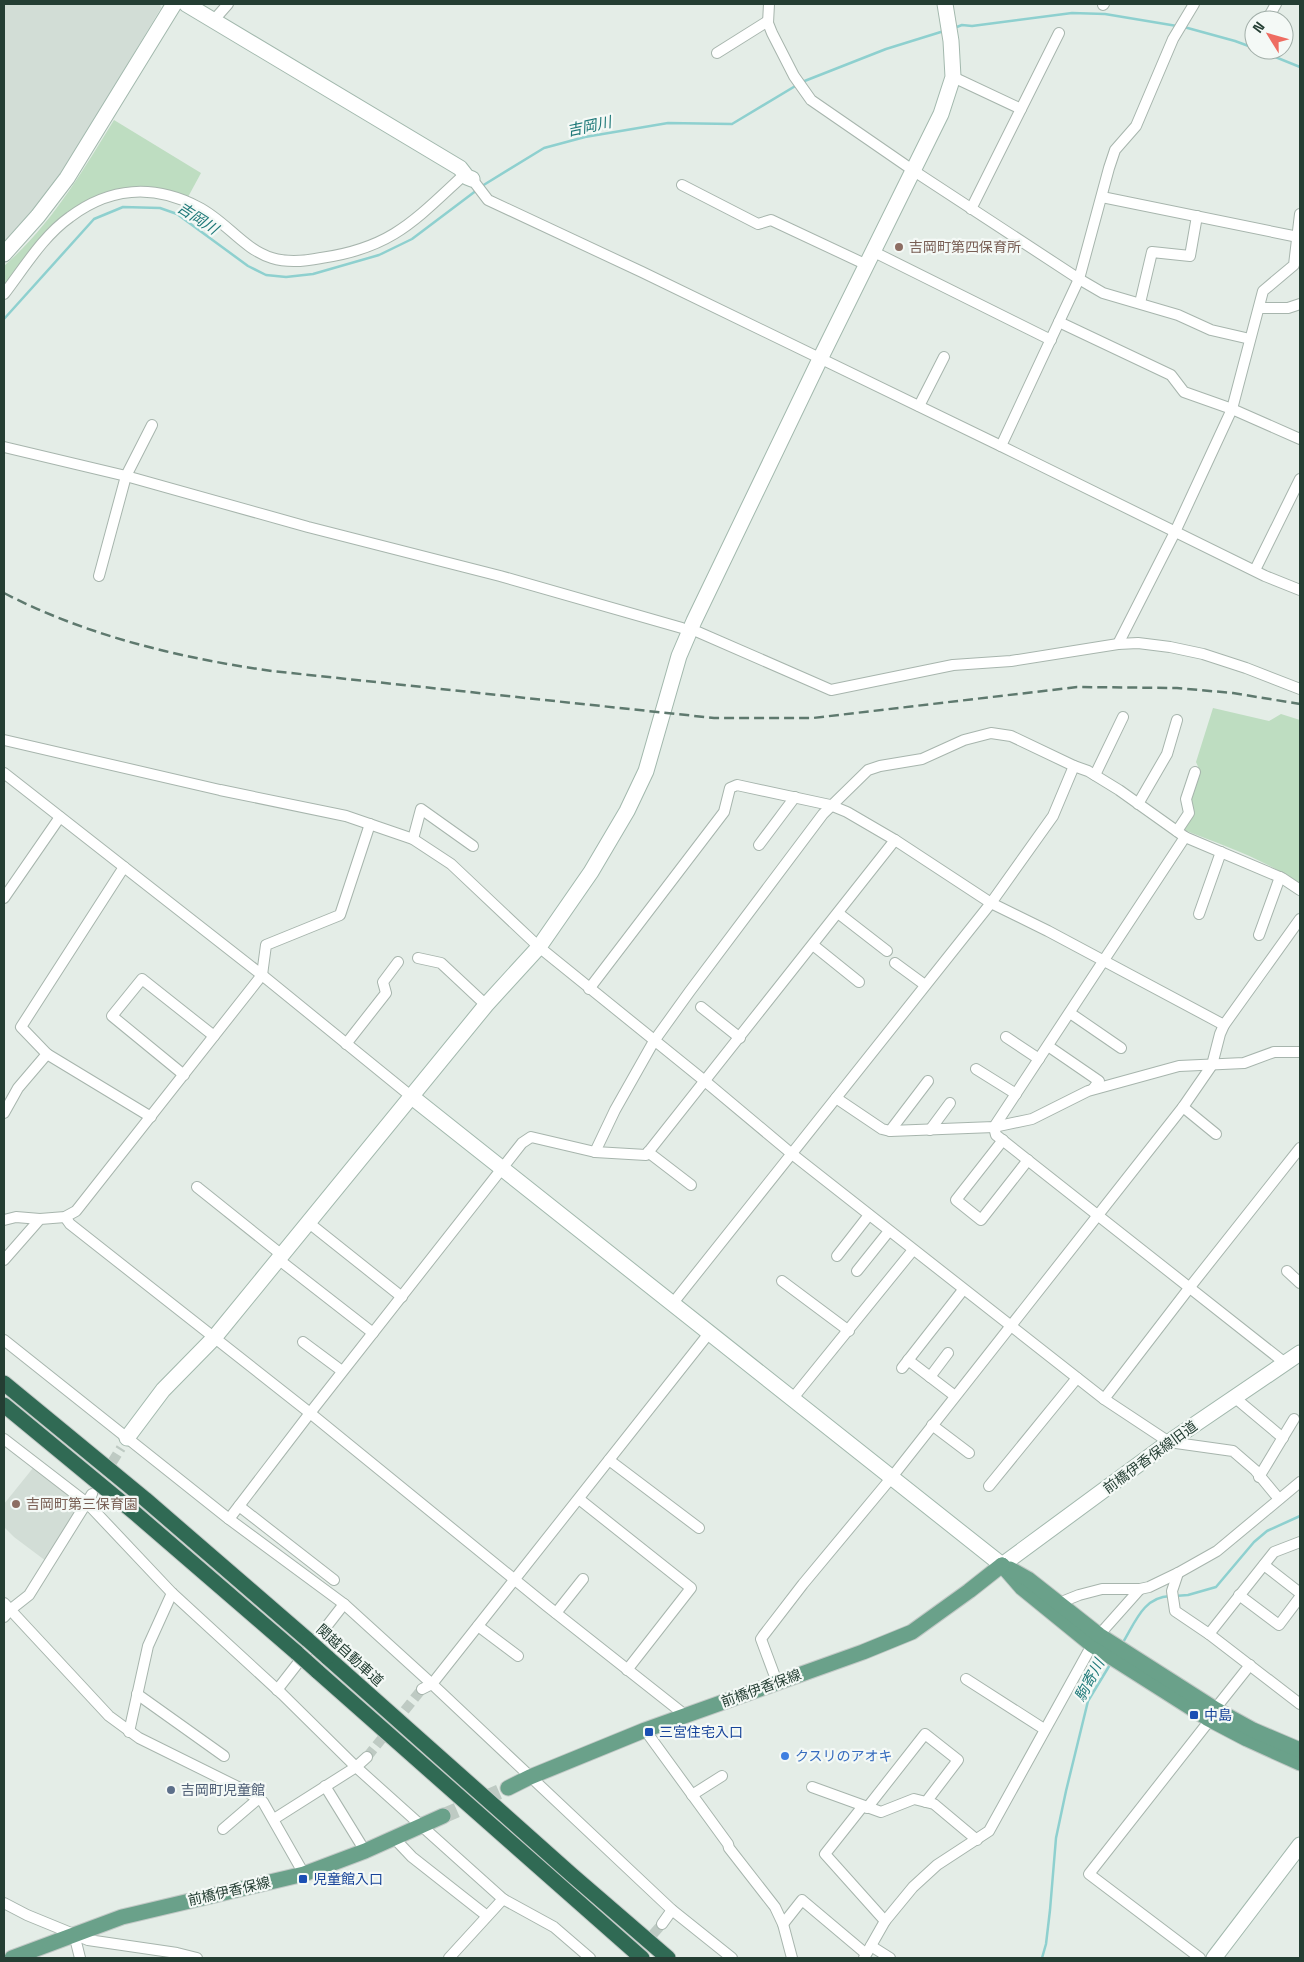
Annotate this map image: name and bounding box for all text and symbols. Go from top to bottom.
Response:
north arrow [1244,10,1294,60]
text: N [1249,18,1269,36]
water label: 吉岡川 [565,112,615,140]
water label: 吉岡川 [174,198,224,239]
place label: 吉岡町第四保育所 [909,238,1021,256]
marker: 吉岡町第四保育所 [893,241,905,253]
street label: 前橋伊香保線旧道 [1099,1417,1201,1497]
place label: 吉岡町第三保育園 [26,1495,138,1513]
marker: 吉岡町第三保育園 [10,1498,22,1510]
street label: 関越自動車道 [313,1620,387,1690]
water label: 駒寄川 [1070,1654,1109,1704]
street label: 前橋伊香保線 [718,1665,804,1711]
place label: 中島 [1204,1706,1232,1724]
marker: 中島 [1188,1709,1200,1721]
place label: 三宮住宅入口 [659,1723,743,1741]
marker: 三宮住宅入口 [643,1726,655,1738]
place label: クスリのアオキ [795,1747,893,1765]
marker: クスリのアオキ [779,1750,791,1762]
place label: 吉岡町児童館 [181,1781,265,1799]
marker: 吉岡町児童館 [165,1784,177,1796]
place label: 児童館入口 [313,1870,383,1888]
street label: 前橋伊香保線 [186,1873,272,1909]
marker: 児童館入口 [297,1873,309,1885]

